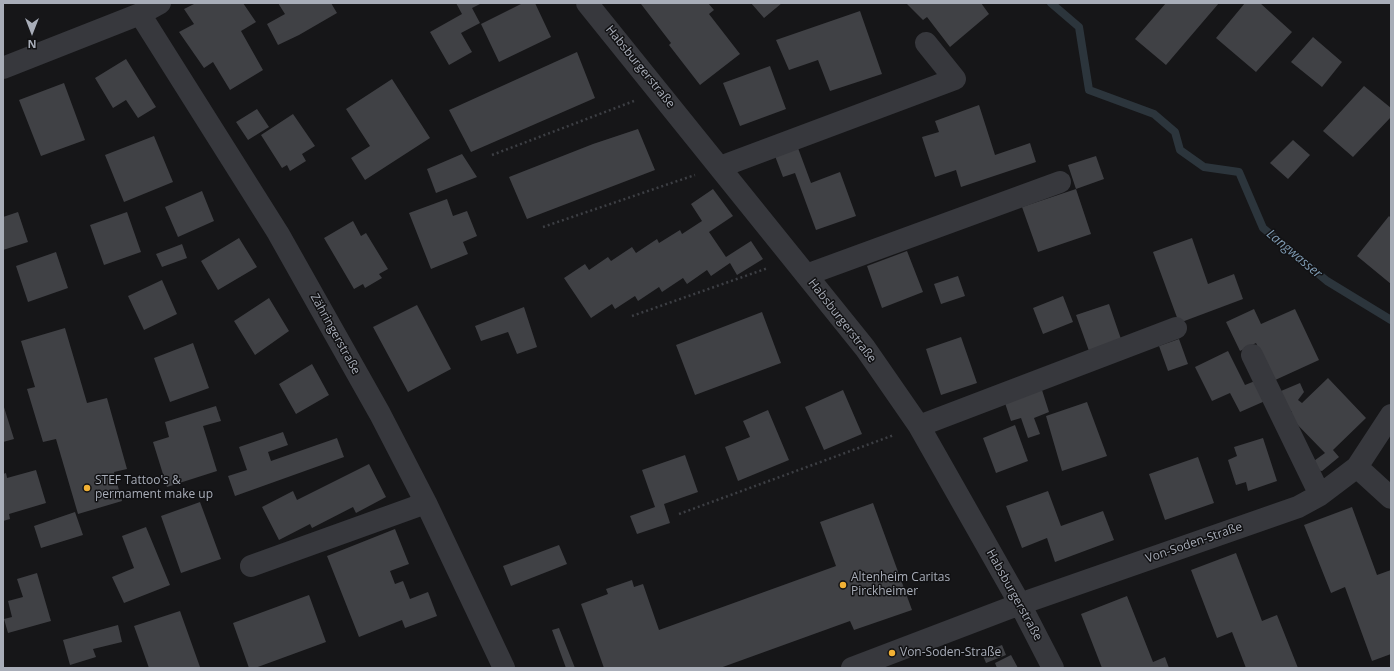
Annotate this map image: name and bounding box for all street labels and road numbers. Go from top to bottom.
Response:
street label: Habsburgerstraße [602,23,678,111]
street label: Habsburgerstraße [805,276,879,366]
street label: Zähringerstraße [307,291,363,377]
street label: Von-Soden-Straße [1144,520,1244,566]
street label: Habsburgerstraße [983,547,1045,643]

